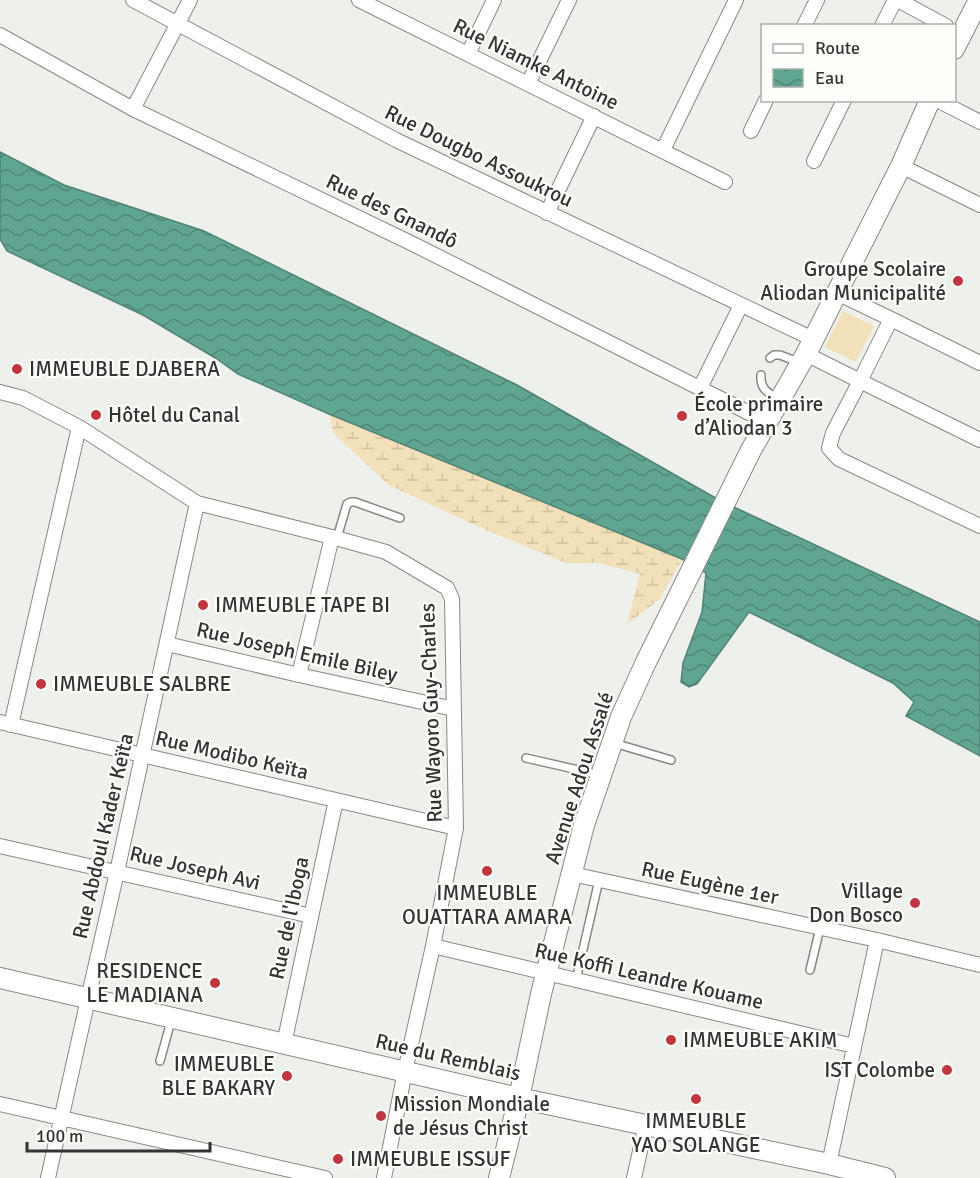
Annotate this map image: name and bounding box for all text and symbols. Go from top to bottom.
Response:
street label: Rue Niamke Antoine [449,13,623,115]
legend [761,24,956,102]
text: Route [815,37,860,59]
text: Eau [815,67,844,89]
street label: Rue Dougbo Assoukrou [381,99,577,213]
street label: Rue des Gnandô [322,168,462,254]
place label: Groupe Scolaire Aliodan Municipalité [760,256,946,306]
marker: Groupe Scolaire Aliodan Municipalité [951,274,965,288]
place label: IMMEUBLE DJABERA [29,356,220,382]
marker: IMMEUBLE DJABERA [10,362,24,376]
place label: École primaire d’Aliodan 3 [694,391,823,441]
place label: Hôtel du Canal [108,402,240,428]
marker: Hôtel du Canal [89,408,103,422]
marker: École primaire d’Aliodan 3 [675,409,689,423]
place label: IMMEUBLE TAPE BI [215,592,390,618]
marker: IMMEUBLE TAPE BI [196,598,210,612]
street label: Rue Wayoro Guy-Charles [414,603,448,823]
street label: Rue Joseph Emile Biley [194,616,400,688]
place label: IMMEUBLE SALBRE [53,671,231,697]
marker: IMMEUBLE SALBRE [34,677,48,691]
street label: Avenue Adou Assalé [539,689,619,867]
street label: Rue Modibo Keïta [153,725,311,785]
street label: Rue Abdoul Kader Keïta [67,731,139,941]
street label: Rue Joseph Avi [127,840,263,896]
street label: Rue de l'Iboga [263,854,315,982]
street label: Rue Eugène 1er [639,856,781,910]
marker: IMMEUBLE OUATTARA AMARA [480,864,494,878]
place label: Village Don Bosco [809,878,903,928]
place label: IMMEUBLE OUATTARA AMARA [402,880,572,930]
marker: Village Don Bosco [908,896,922,910]
street label: Rue Koffi Leandre Kouame [532,937,766,1015]
place label: RESIDENCE LE MADIANA [86,958,203,1008]
marker: RESIDENCE LE MADIANA [208,976,222,990]
place label: IMMEUBLE AKIM [683,1027,837,1053]
street label: Rue du Remblais [373,1028,523,1086]
marker: IMMEUBLE AKIM [664,1033,678,1047]
place label: IMMEUBLE BLE BAKARY [161,1051,275,1101]
place label: IST Colombe [824,1057,935,1083]
marker: IST Colombe [940,1063,954,1077]
marker: IMMEUBLE BLE BAKARY [280,1069,294,1083]
place label: Mission Mondiale de Jésus Christ [393,1091,550,1141]
marker: IMMEUBLE YAO SOLANGE [689,1092,703,1106]
place label: IMMEUBLE YAO SOLANGE [631,1108,761,1158]
marker: Mission Mondiale de Jésus Christ [374,1109,388,1123]
scale bar [27,1115,210,1153]
text: 100 m [36,1125,83,1147]
place label: IMMEUBLE ISSUF [350,1146,511,1172]
marker: IMMEUBLE ISSUF [331,1152,345,1166]

